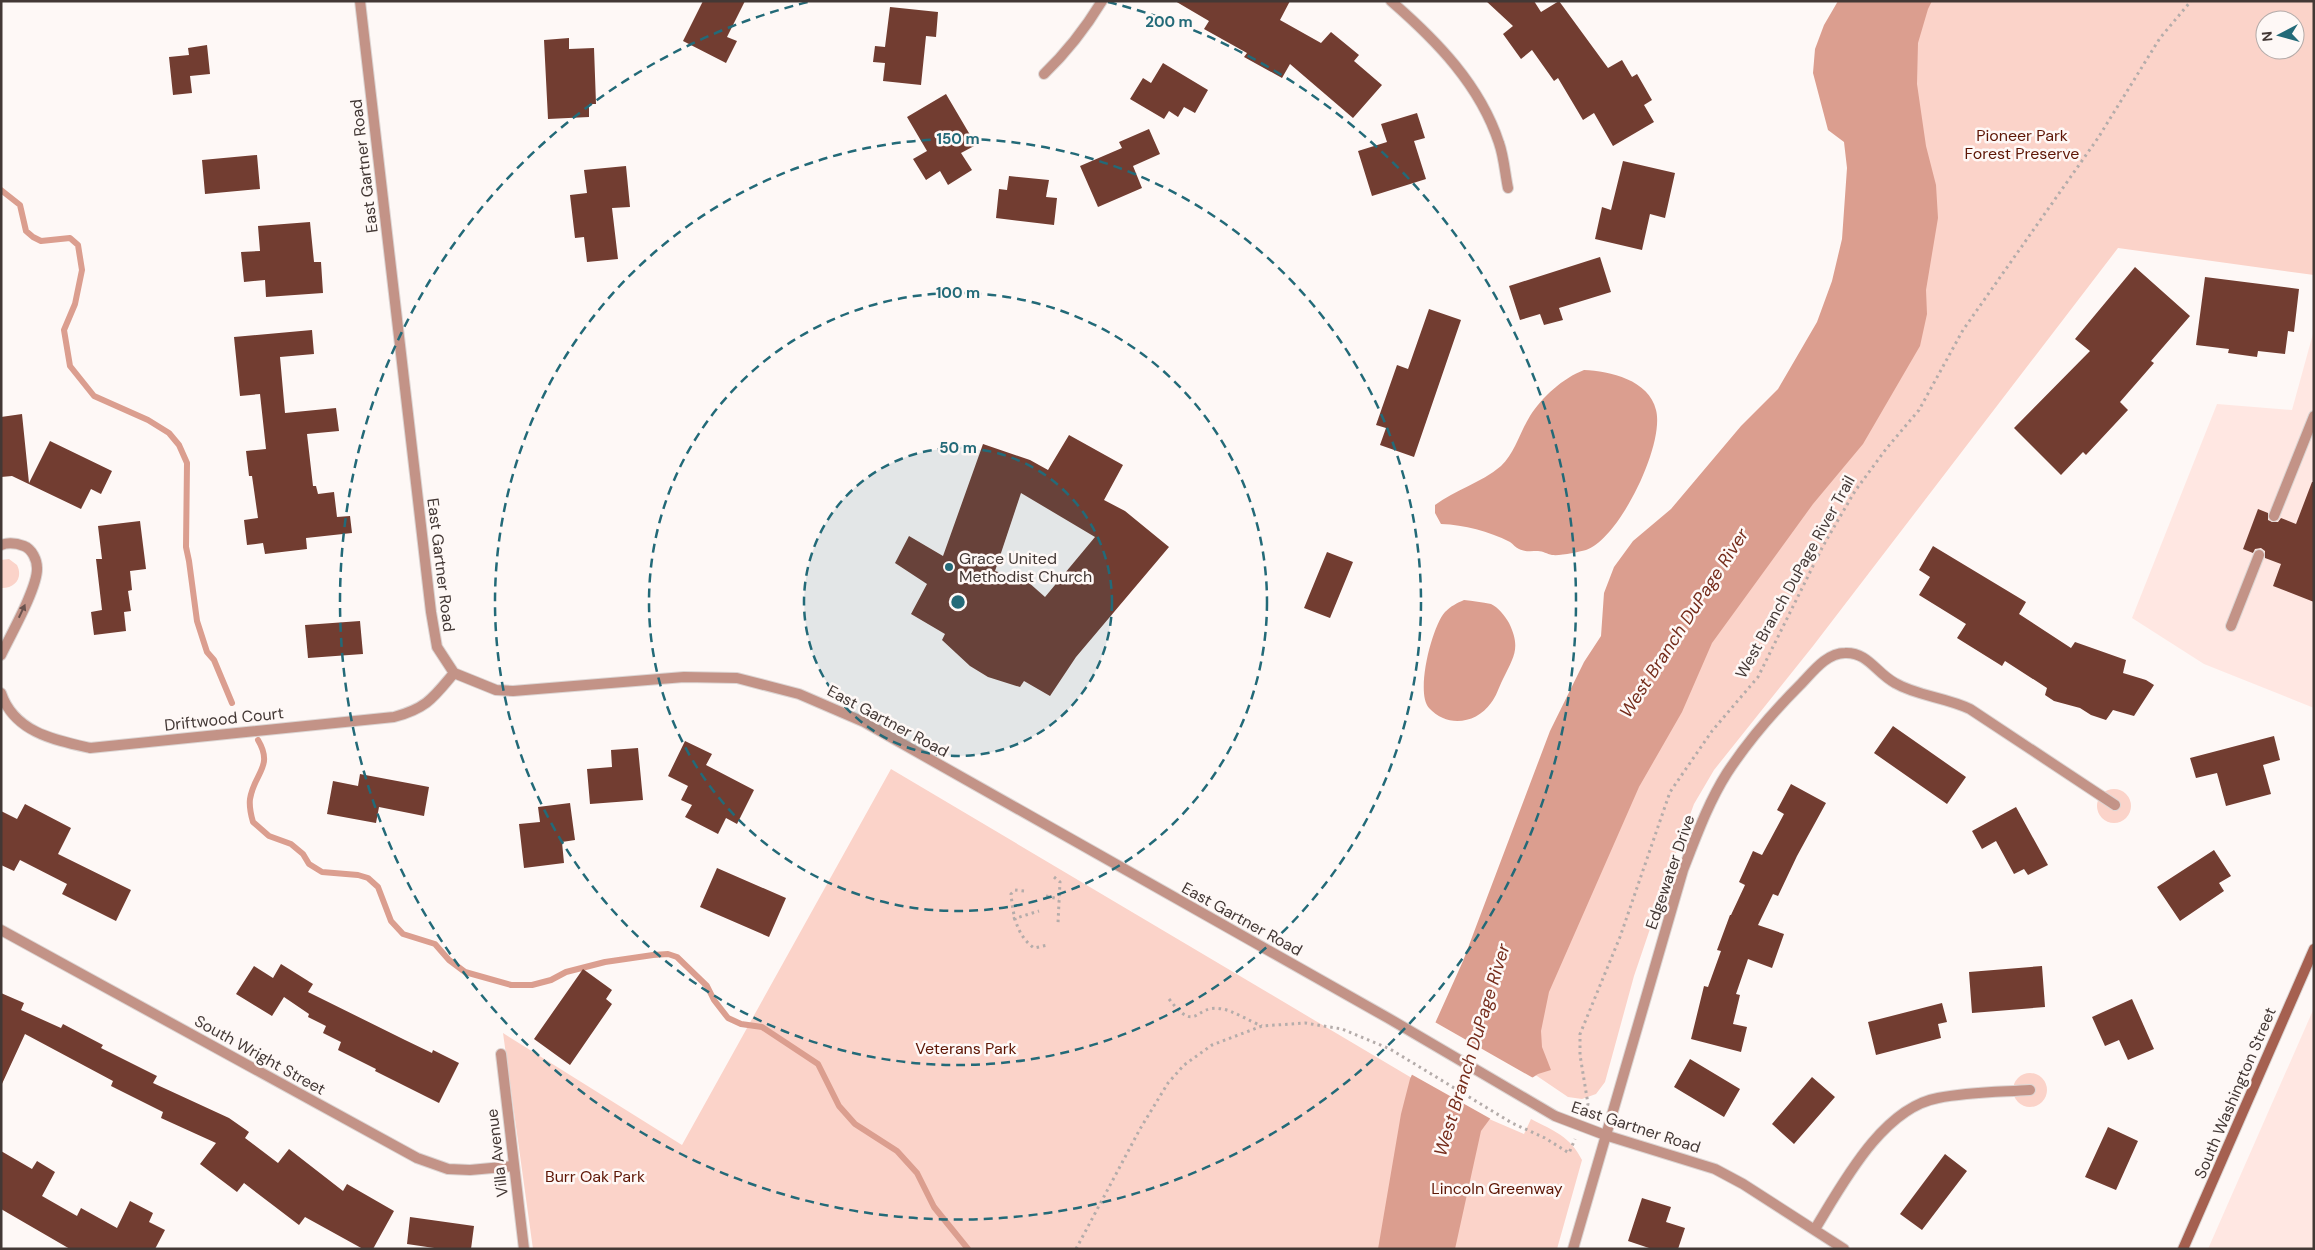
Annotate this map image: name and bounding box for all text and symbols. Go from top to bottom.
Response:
north arrow [2255,10,2305,60]
text: 200 m [1145,12,1193,32]
text: N [2258,30,2277,42]
street label: East Gartner Road [345,98,383,234]
park label: Pioneer Park Forest Preserve [1965,125,2079,164]
text: 150 m [937,129,980,149]
text: 100 m [936,283,980,303]
text: 50 m [939,438,977,458]
street label: West Branch DuPage River Trail [1730,472,1860,682]
street label: East Gartner Road [422,497,460,633]
water label: West Branch DuPage River [1614,523,1755,722]
place label: Grace United Methodist Church [959,548,1092,587]
marker: Grace United Methodist Church [943,561,955,573]
centre of rings [949,593,967,611]
one-way arrow [18,604,26,618]
street label: East Gartner Road [824,680,952,762]
street label: Driftwood Court [163,702,285,736]
street label: Edgewater Drive [1641,812,1699,932]
street label: East Gartner Road [1178,877,1306,961]
water label: West Branch DuPage River [1428,940,1516,1159]
street label: South Washington Street [2189,1004,2281,1182]
street label: South Wright Street [191,1010,329,1100]
park label: Veterans Park [915,1038,1017,1059]
street label: East Gartner Road [1569,1096,1703,1158]
street label: Villa Avenue [481,1108,513,1198]
park label: Burr Oak Park [545,1166,645,1187]
park label: Lincoln Greenway [1431,1178,1563,1199]

